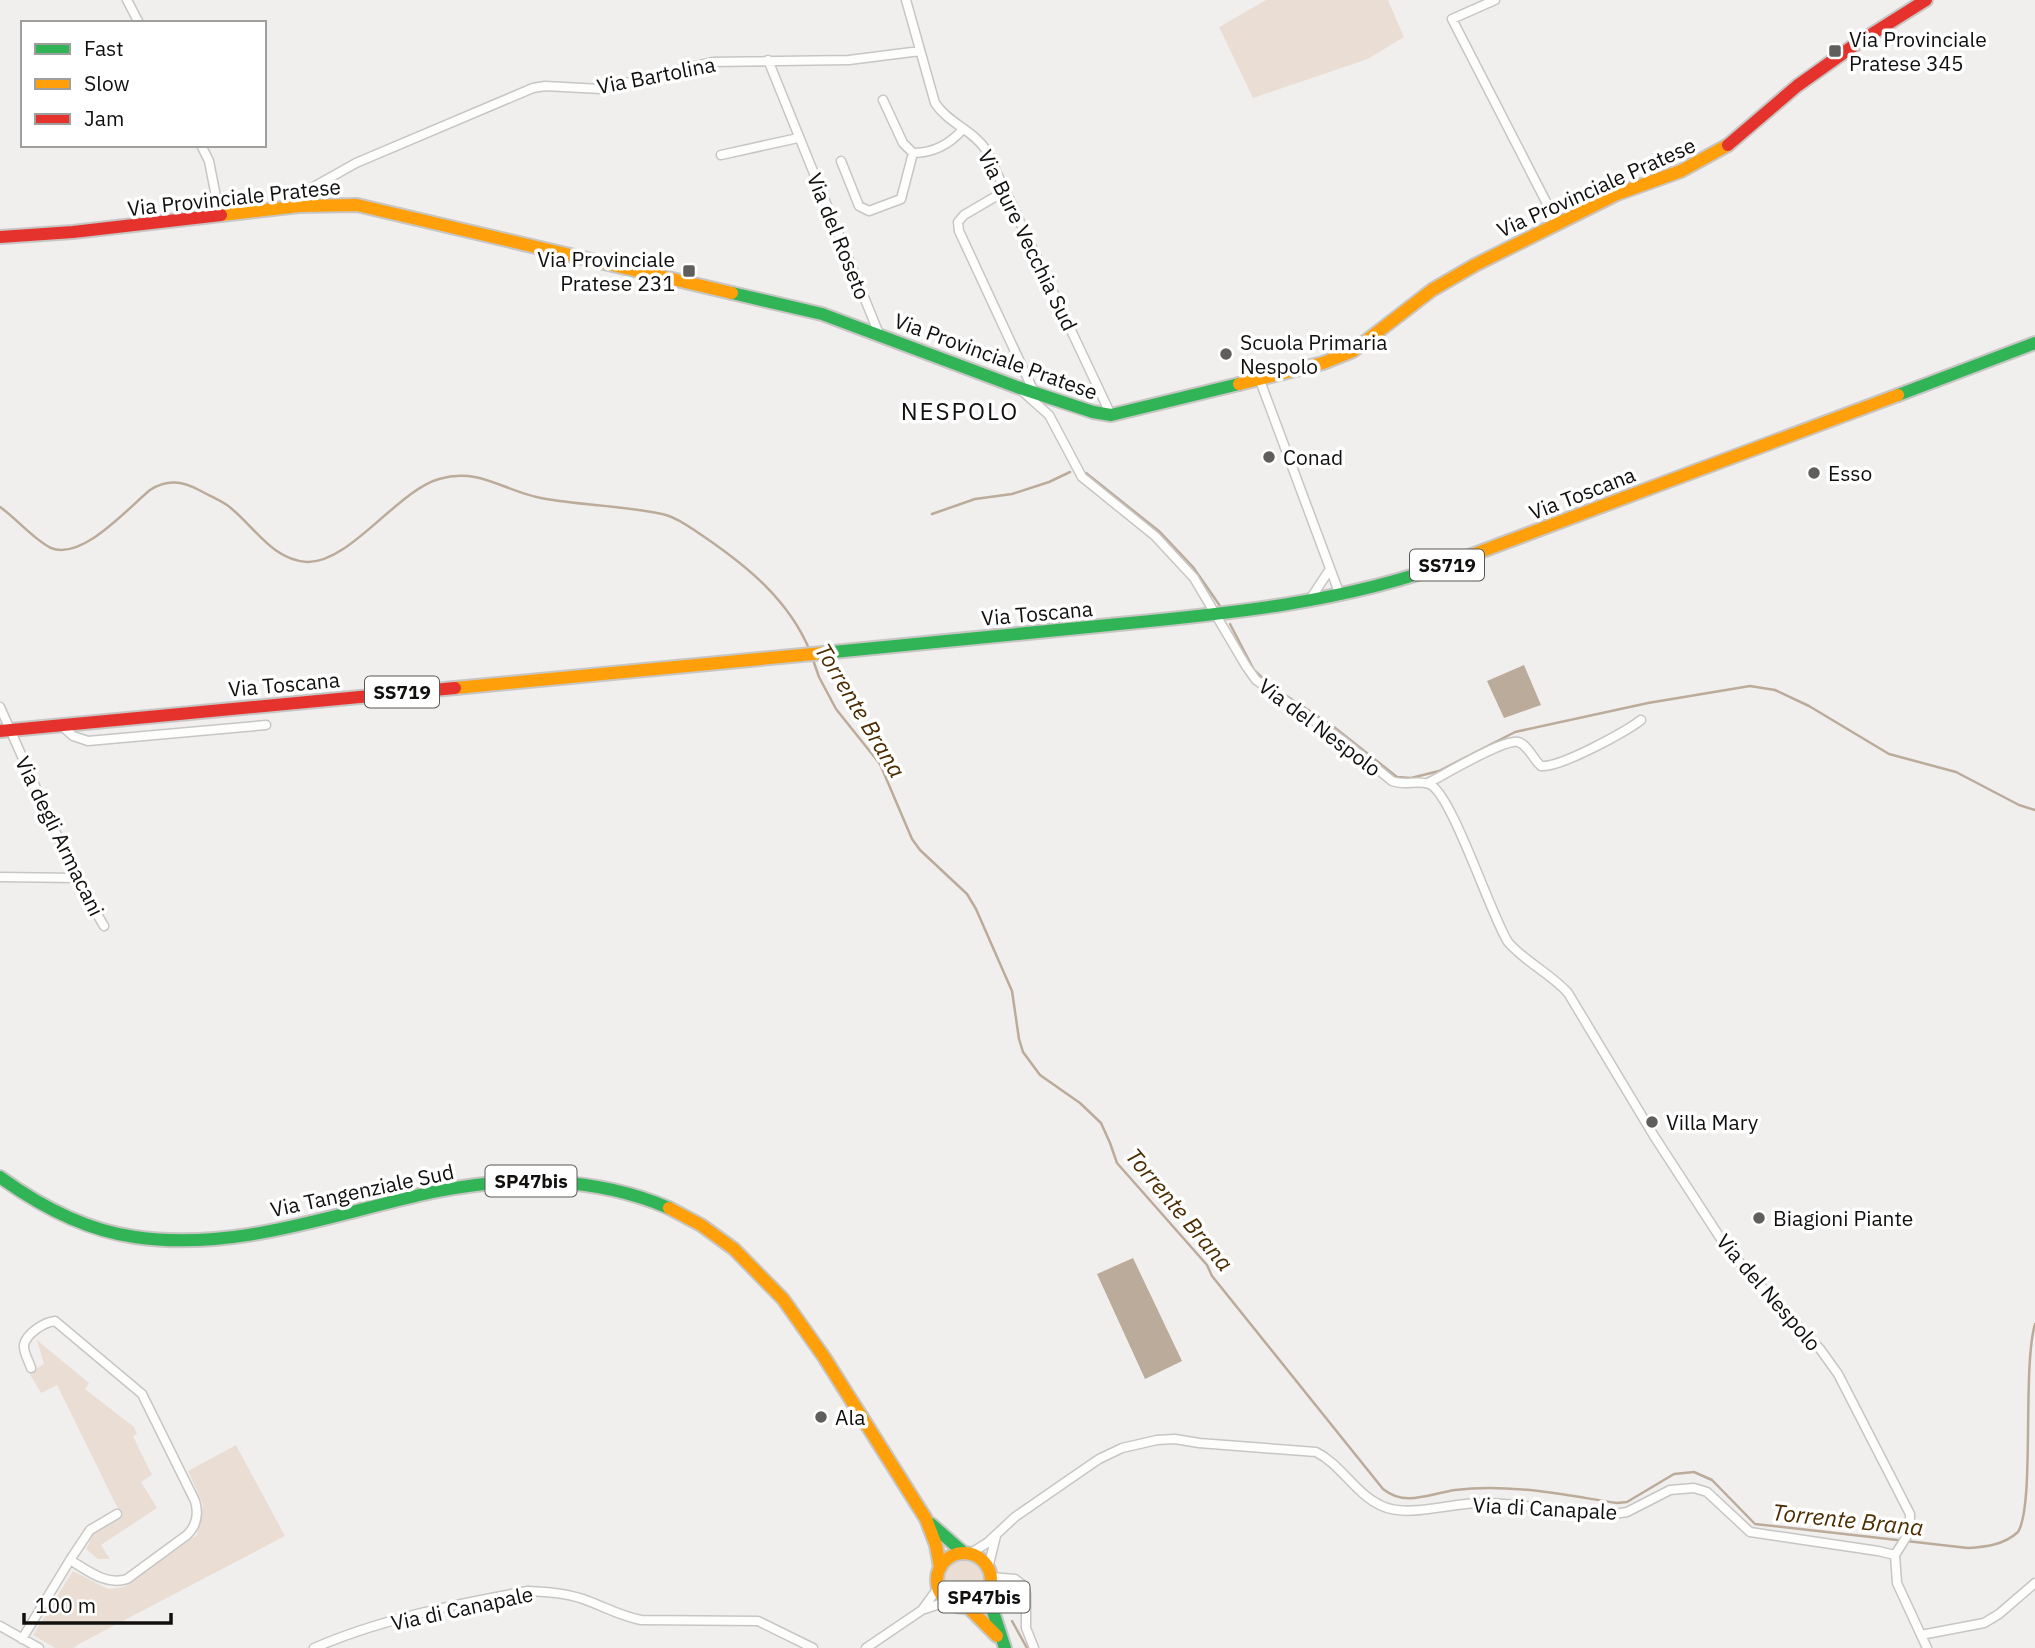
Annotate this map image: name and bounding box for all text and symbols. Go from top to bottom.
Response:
legend [21,21,266,147]
place label: Via Provinciale Pratese 345 [1849,25,1987,77]
text: Fast [84,34,124,62]
marker: Via Provinciale Pratese 345 [1827,43,1843,59]
street label: Via Bartolina [594,50,718,100]
text: Slow [84,69,130,97]
text: Jam [84,104,124,132]
street label: Via Provinciale Pratese [1492,131,1700,243]
street label: Via Bure Vecchia Sud [972,145,1084,335]
street label: Via del Roseto [801,169,877,303]
street label: Via Provinciale Pratese [126,172,342,222]
place label: Via Provinciale Pratese 231 [537,245,675,297]
marker: Via Provinciale Pratese 231 [681,263,697,279]
street label: Via Provinciale Pratese [890,306,1102,406]
place label: Scuola Primaria Nespolo [1240,328,1388,380]
marker: Scuola Primaria Nespolo [1218,346,1234,362]
district label: NESPOLO [901,395,1019,427]
place label: Conad [1283,443,1343,471]
marker: Conad [1261,449,1277,465]
place label: Esso [1828,459,1872,487]
street label: Via Toscana [1525,460,1639,526]
marker: Esso [1806,465,1822,481]
road number: SS719 [1410,550,1484,580]
street label: Via Toscana [980,594,1094,632]
water label: Torrente Brana [809,637,913,783]
street label: Via Toscana [227,665,341,703]
street label: Via del Nespolo [1253,672,1387,782]
road number: SS719 [365,677,439,708]
street label: Via degli Armacani [9,751,111,921]
place label: Villa Mary [1666,1108,1759,1136]
marker: Villa Mary [1644,1114,1660,1130]
water label: Torrente Brana [1120,1141,1240,1277]
street label: Via Tangenziale Sud [268,1157,456,1223]
road number: SP47bis [486,1166,576,1196]
place label: Biagioni Piante [1773,1204,1913,1232]
marker: Biagioni Piante [1751,1210,1767,1226]
street label: Via del Nespolo [1710,1227,1828,1357]
place label: Ala [835,1403,865,1431]
marker: Ala [813,1409,829,1425]
street label: Via di Canapale [1472,1490,1618,1526]
water label: Torrente Brana [1771,1496,1925,1542]
street label: Via di Canapale [388,1579,536,1637]
scale bar [24,1582,172,1626]
road number: SP47bis [939,1582,1030,1612]
text: 100 m [35,1591,96,1619]

